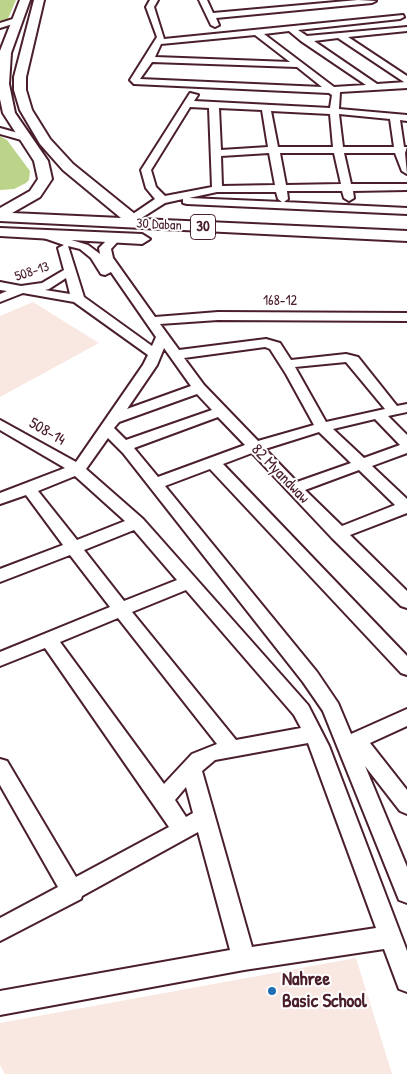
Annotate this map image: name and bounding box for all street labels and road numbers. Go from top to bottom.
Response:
road number: 30 [190,214,216,240]
street label: 30 Daban [136,215,182,235]
street label: 508-13 [13,259,51,285]
street label: 168-12 [263,293,297,309]
street label: 508-14 [25,414,69,450]
street label: 82 Myandwaw [247,440,313,508]

